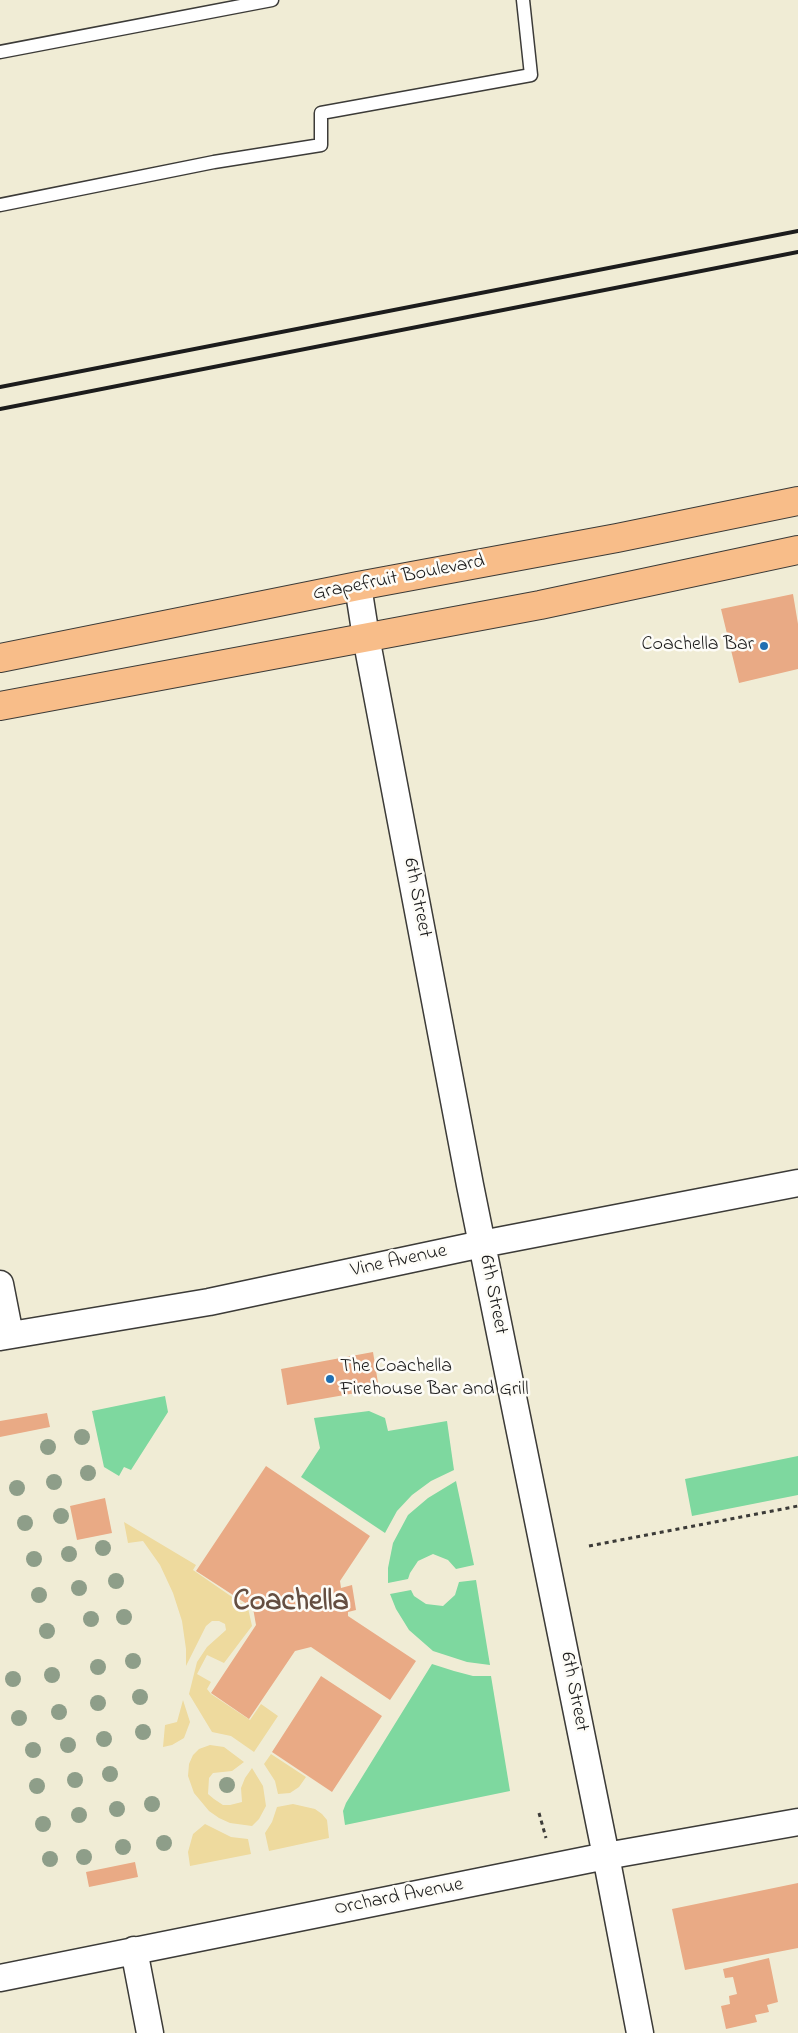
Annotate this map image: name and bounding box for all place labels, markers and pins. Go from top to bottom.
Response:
place label: Coachella Bar [642,634,754,658]
marker: Coachella Bar [758,640,770,652]
place label: The Coachella Firehouse Bar and Grill [340,1356,529,1403]
marker: The Coachella Firehouse Bar and Grill [324,1373,336,1385]

